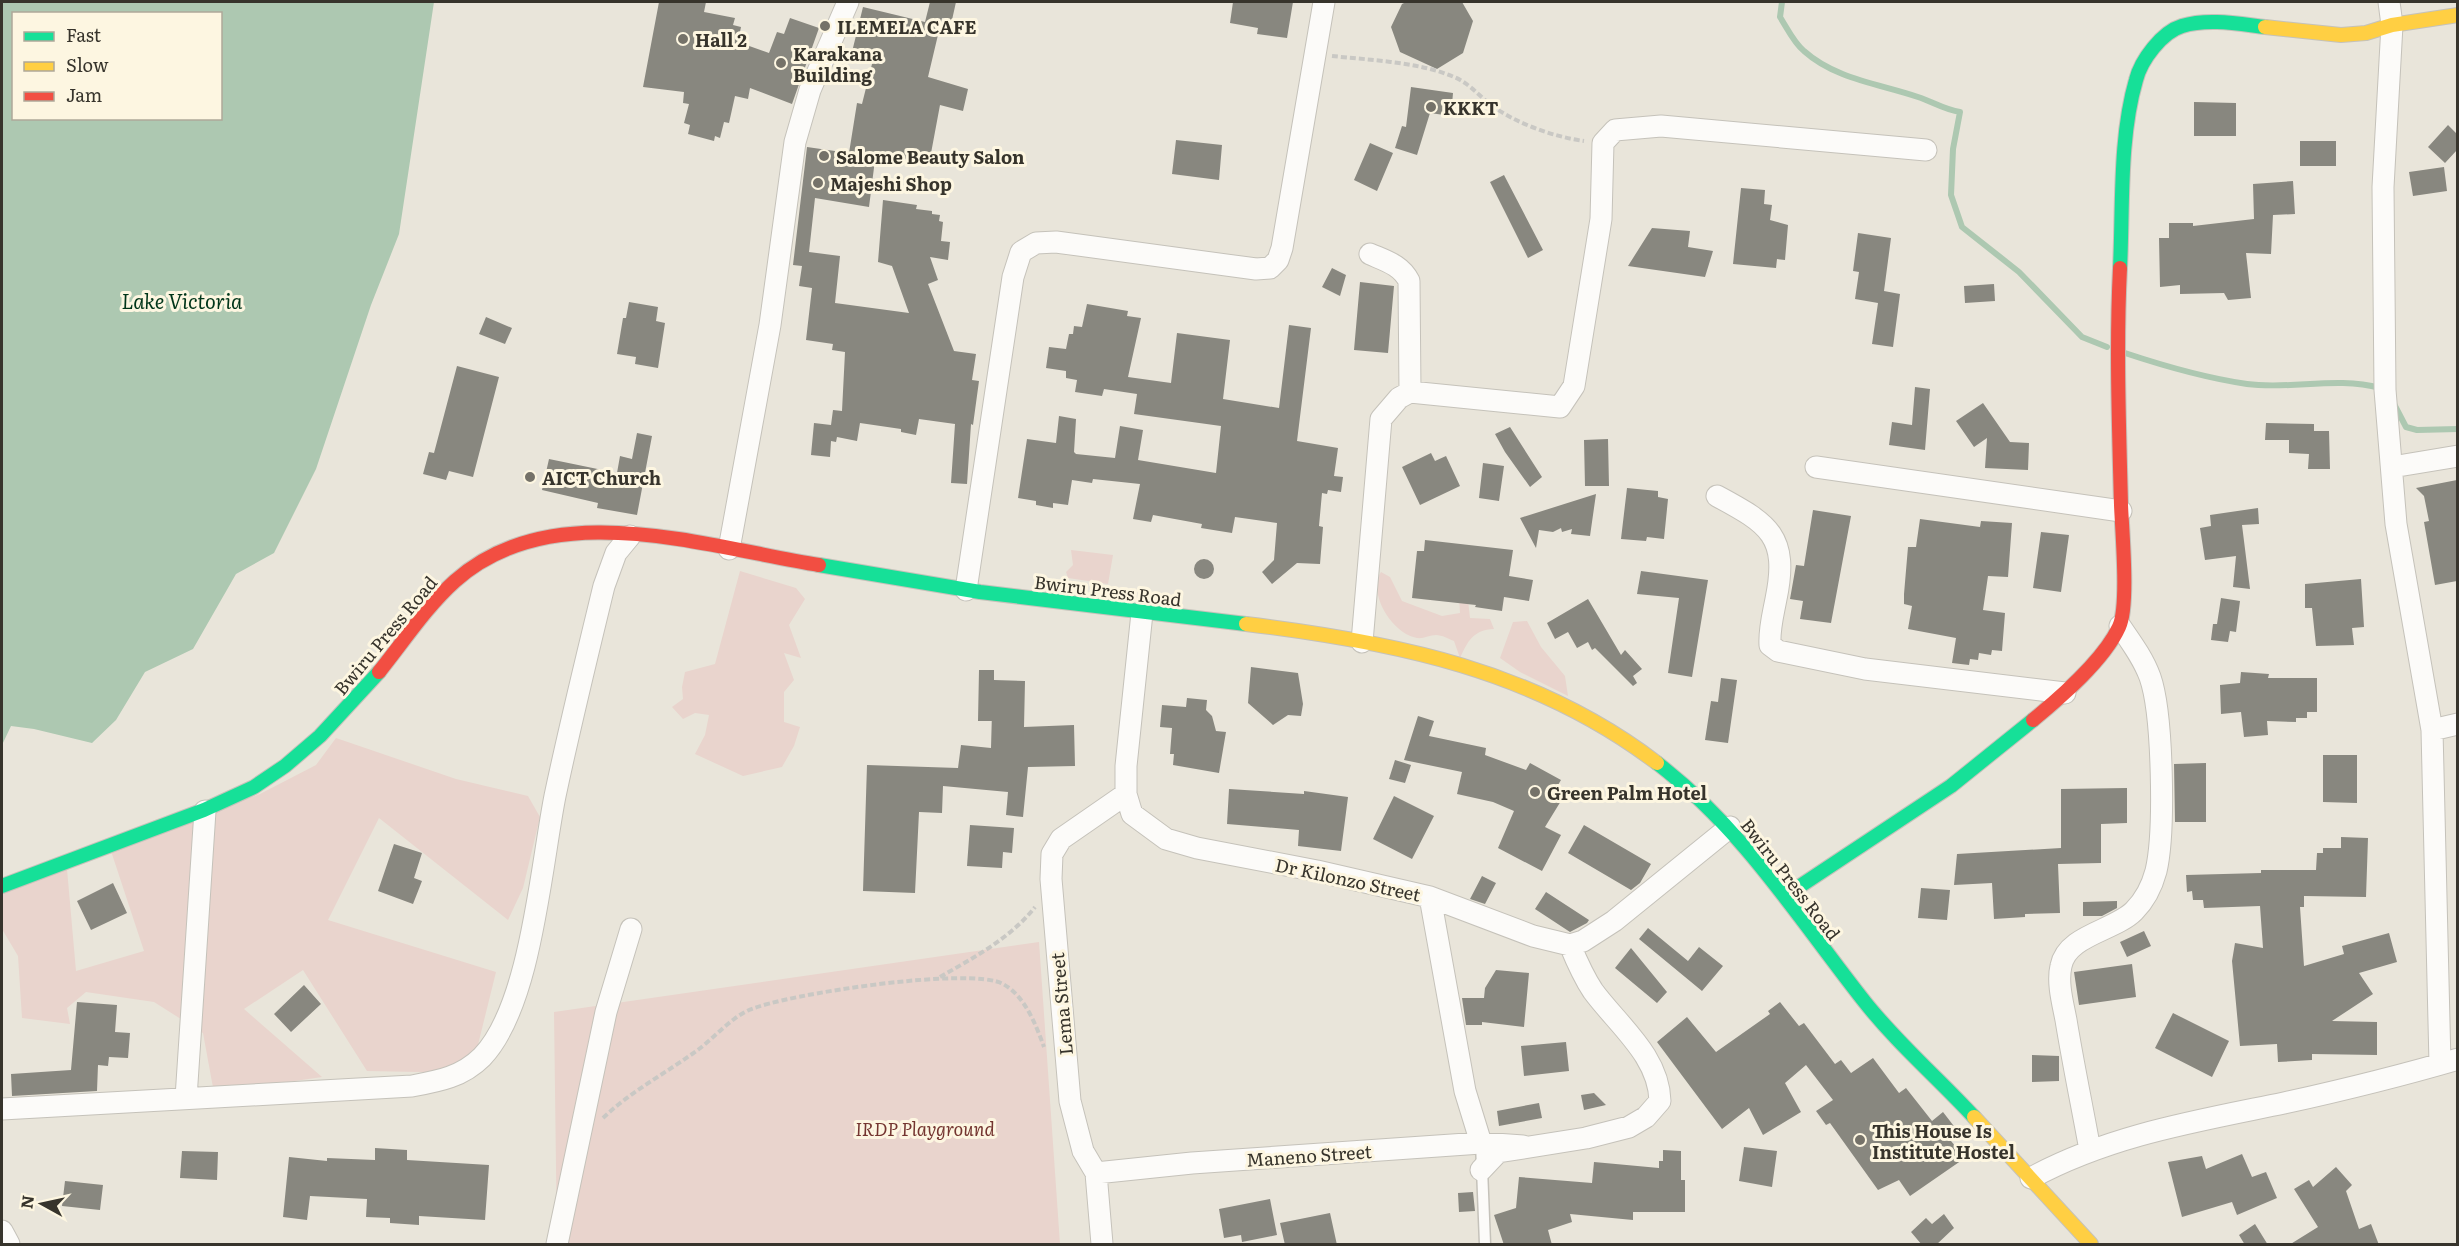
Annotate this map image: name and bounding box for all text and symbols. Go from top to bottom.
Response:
legend [12,12,222,120]
place label: ILEMELA CAFE [837,13,977,40]
marker: ILEMELA CAFE [818,19,832,33]
text: Fast [66,21,102,48]
place label: Hall 2 [695,26,747,53]
marker: Hall 2 [676,32,690,46]
place label: Karakana Building [793,40,883,88]
text: Slow [66,51,109,78]
marker: Karakana Building [774,56,788,70]
text: Jam [66,81,102,108]
place label: KKKT [1443,94,1499,121]
marker: KKKT [1424,100,1438,114]
place label: Salome Beauty Salon [836,143,1025,170]
marker: Salome Beauty Salon [817,149,831,163]
place label: Majeshi Shop [830,170,952,197]
marker: Majeshi Shop [811,176,825,190]
water label: Lake Victoria [121,285,243,315]
place label: AICT Church [542,464,661,491]
marker: AICT Church [523,470,537,484]
street label: Bwiru Press Road [1033,568,1183,612]
street label: Bwiru Press Road [327,570,443,700]
place label: Green Palm Hotel [1547,779,1708,806]
marker: Green Palm Hotel [1528,785,1542,799]
street label: Bwiru Press Road [1735,812,1847,946]
street label: Dr Kilonzo Street [1273,850,1424,908]
street label: Lema Street [1043,951,1079,1056]
park label: IRDP Playground [855,1115,995,1142]
place label: This House Is Institute Hostel [1872,1117,2015,1165]
marker: This House Is Institute Hostel [1853,1133,1867,1147]
street label: Maneno Street [1245,1137,1373,1173]
north arrow [12,1174,72,1234]
text: N [13,1193,39,1210]

